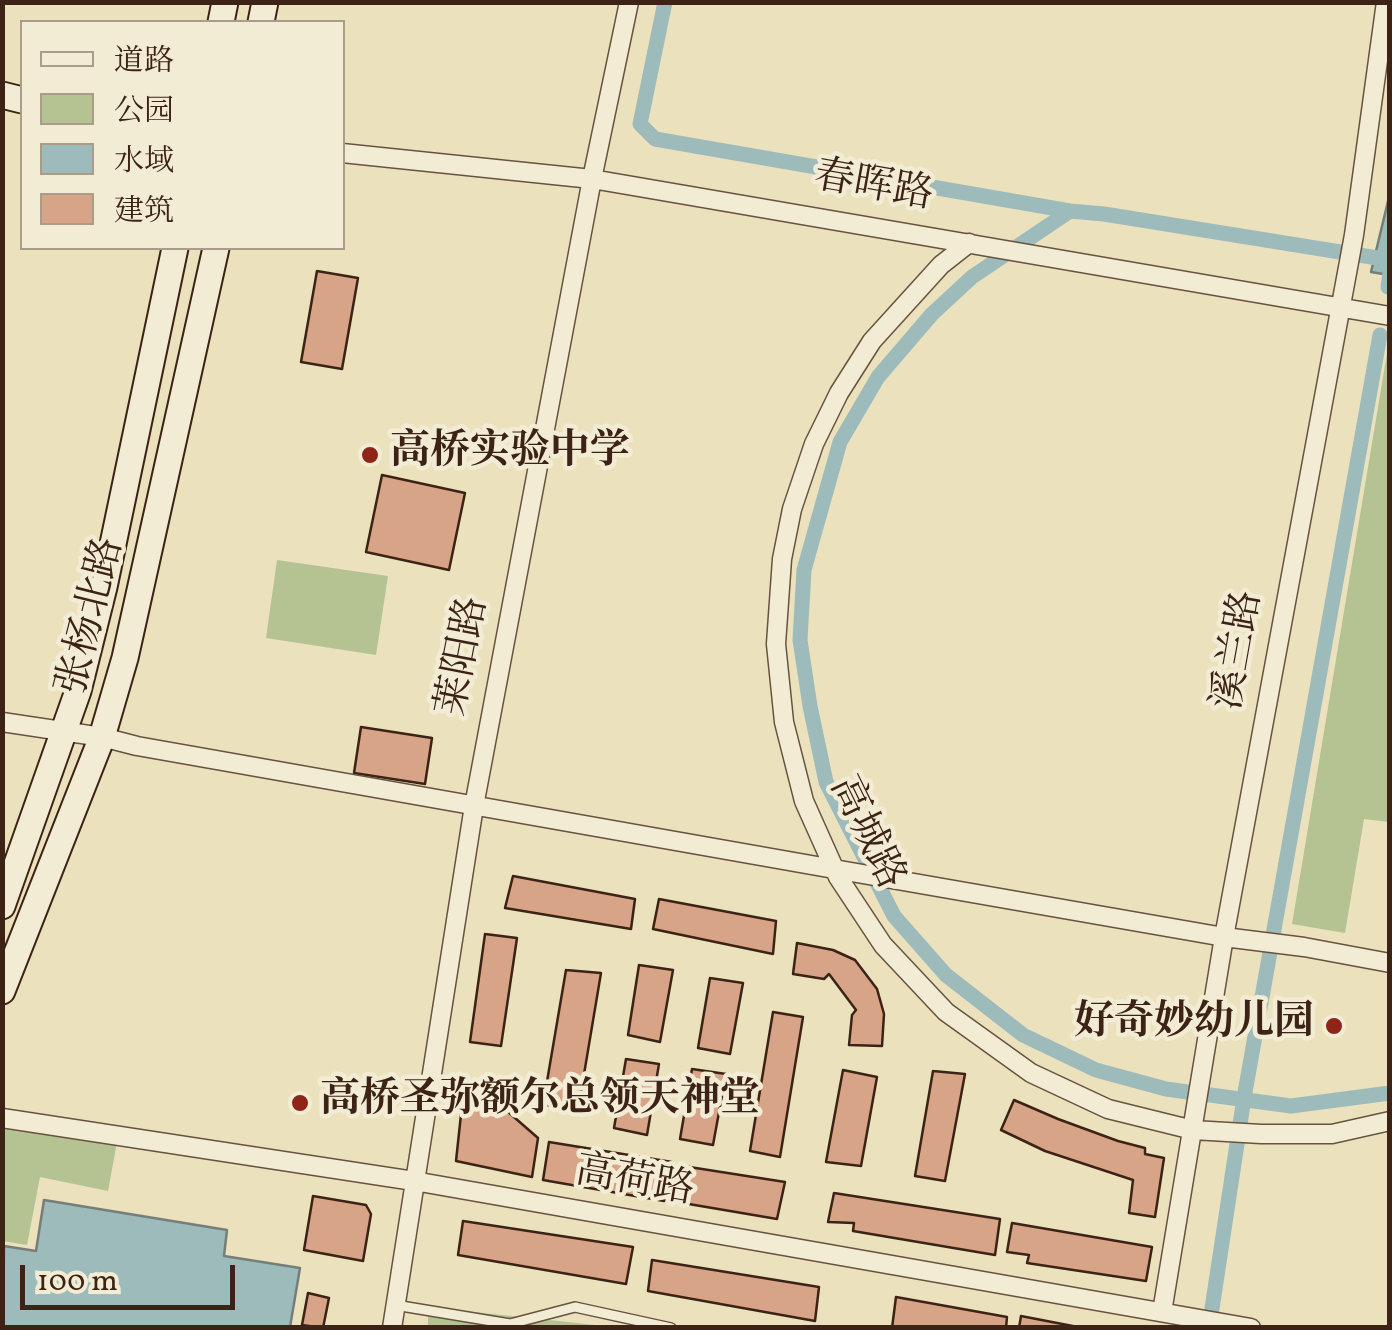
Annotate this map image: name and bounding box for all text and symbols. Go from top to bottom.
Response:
legend [20,20,345,250]
text: 道路 [114,41,174,83]
text: 公园 [114,91,174,133]
text: 水域 [114,141,174,183]
street label: 春晖路 [810,155,936,223]
text: 建筑 [114,191,174,233]
place label: 高桥实验中学 [390,431,630,479]
marker: 高桥实验中学 [359,444,381,466]
street label: 张杨北路 [51,534,137,700]
street label: 溪兰路 [1207,588,1275,714]
street label: 莱阳路 [431,594,501,720]
street label: 高城路 [816,770,912,898]
place label: 好奇妙幼儿园 [1074,1002,1314,1050]
marker: 好奇妙幼儿园 [1323,1015,1345,1037]
place label: 高桥圣弥额尔总领天神堂 [320,1079,760,1127]
marker: 高桥圣弥额尔总领天神堂 [289,1092,311,1114]
street label: 高荷路 [571,1150,697,1218]
scale bar [25,1245,240,1307]
text: 100 m [37,1261,118,1303]

